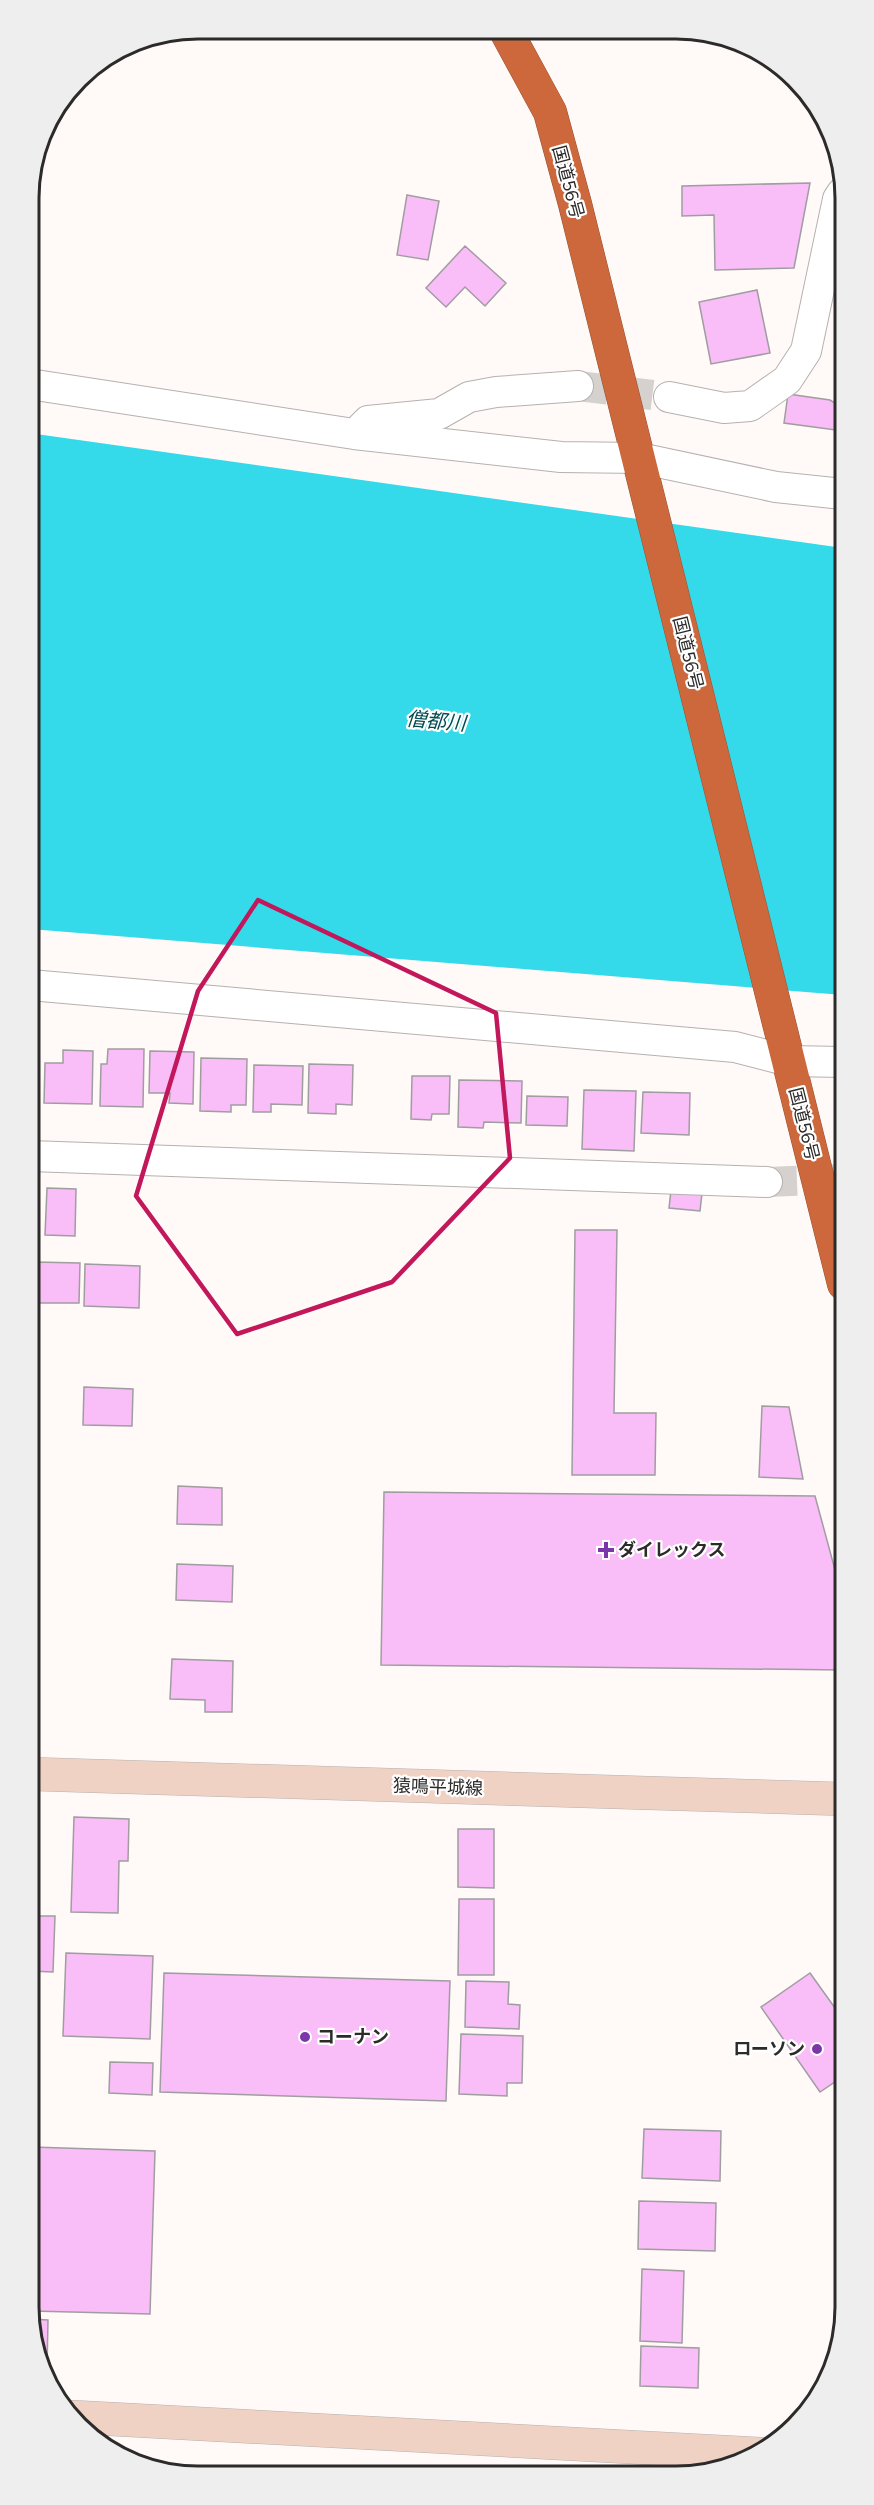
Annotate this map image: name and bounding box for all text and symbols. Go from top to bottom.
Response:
street label: 国道56号 [548,143,588,221]
street label: 国道56号 [668,614,708,692]
water label: 僧都川 [405,706,469,736]
street label: 国道56号 [784,1085,824,1163]
place label: ダイレックス [618,1539,725,1561]
marker: ダイレックス [599,1543,613,1557]
street label: 猿鳴平城線 [393,1774,483,1800]
place label: コーナン [317,2026,389,2048]
marker: コーナン [298,2030,312,2044]
place label: ローソン [733,2038,805,2060]
marker: ローソン [810,2042,824,2056]

